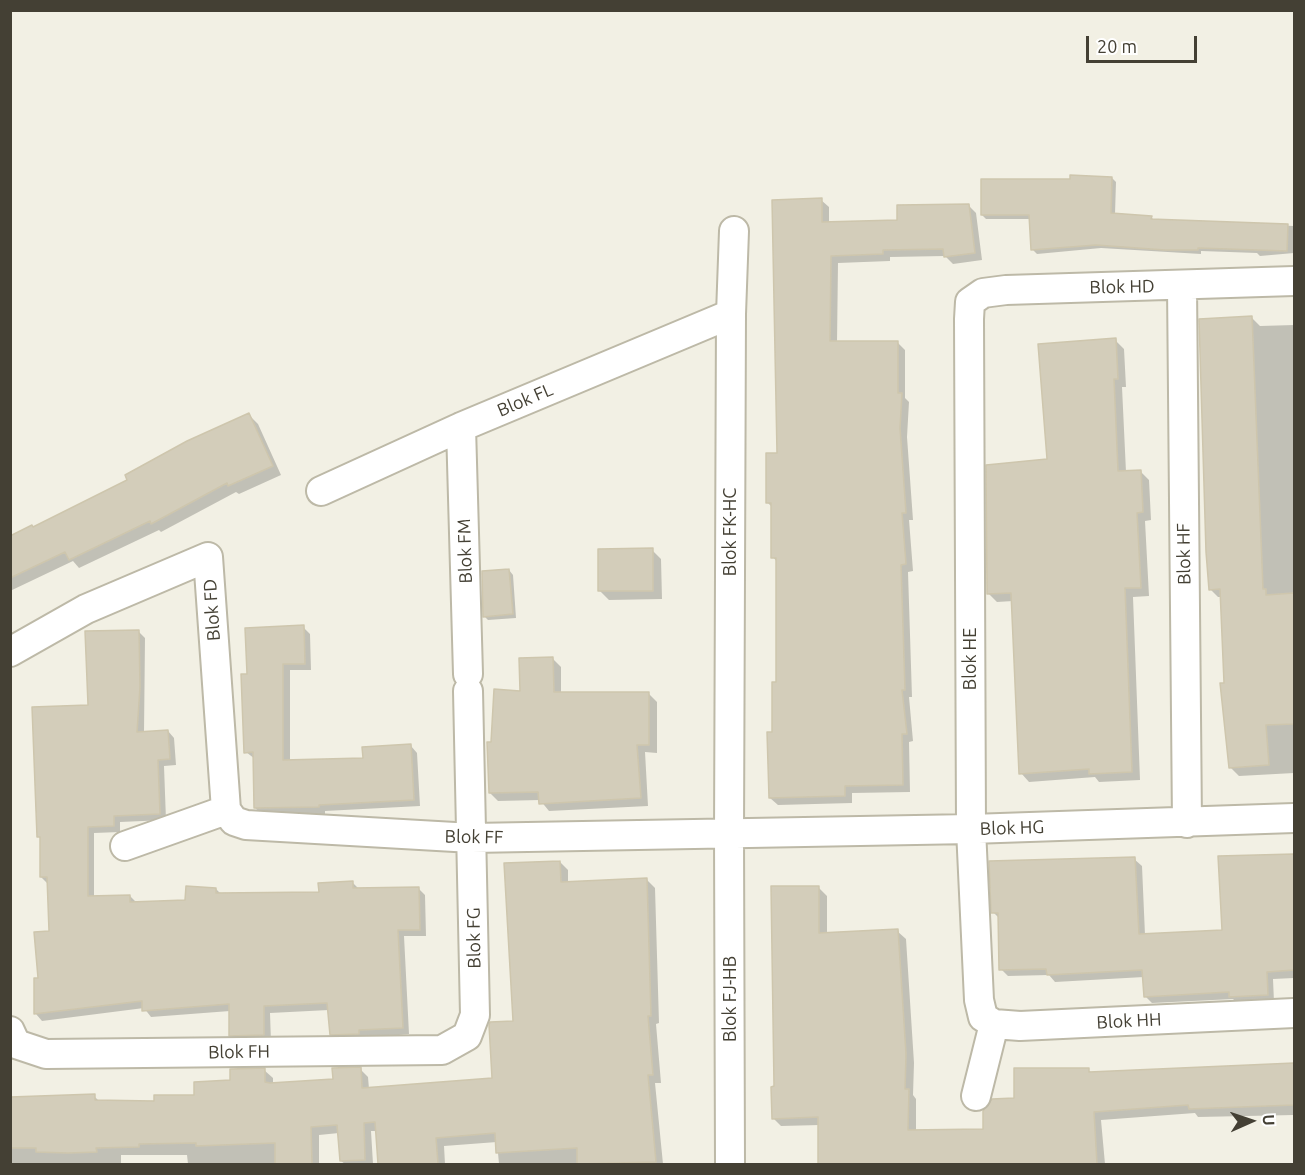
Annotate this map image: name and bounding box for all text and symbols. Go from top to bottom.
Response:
scale bar [1089,24,1200,62]
text: 20 m [1097,36,1137,56]
street label: Blok HD [1089,276,1155,298]
street label: Blok FL [494,379,556,421]
street label: Blok FK-HC [719,488,741,576]
street label: Blok FM [453,518,477,584]
street label: Blok HF [1173,523,1195,585]
street label: Blok FD [199,578,225,642]
street label: Blok HE [959,628,981,690]
street label: Blok HG [979,816,1045,840]
street label: Blok FF [444,826,504,848]
street label: Blok FG [463,907,485,969]
street label: Blok FJ-HB [719,956,741,1042]
street label: Blok HH [1096,1009,1162,1033]
street label: Blok FH [208,1041,270,1063]
north arrow [1221,1091,1281,1151]
text: U [1260,1114,1278,1126]

